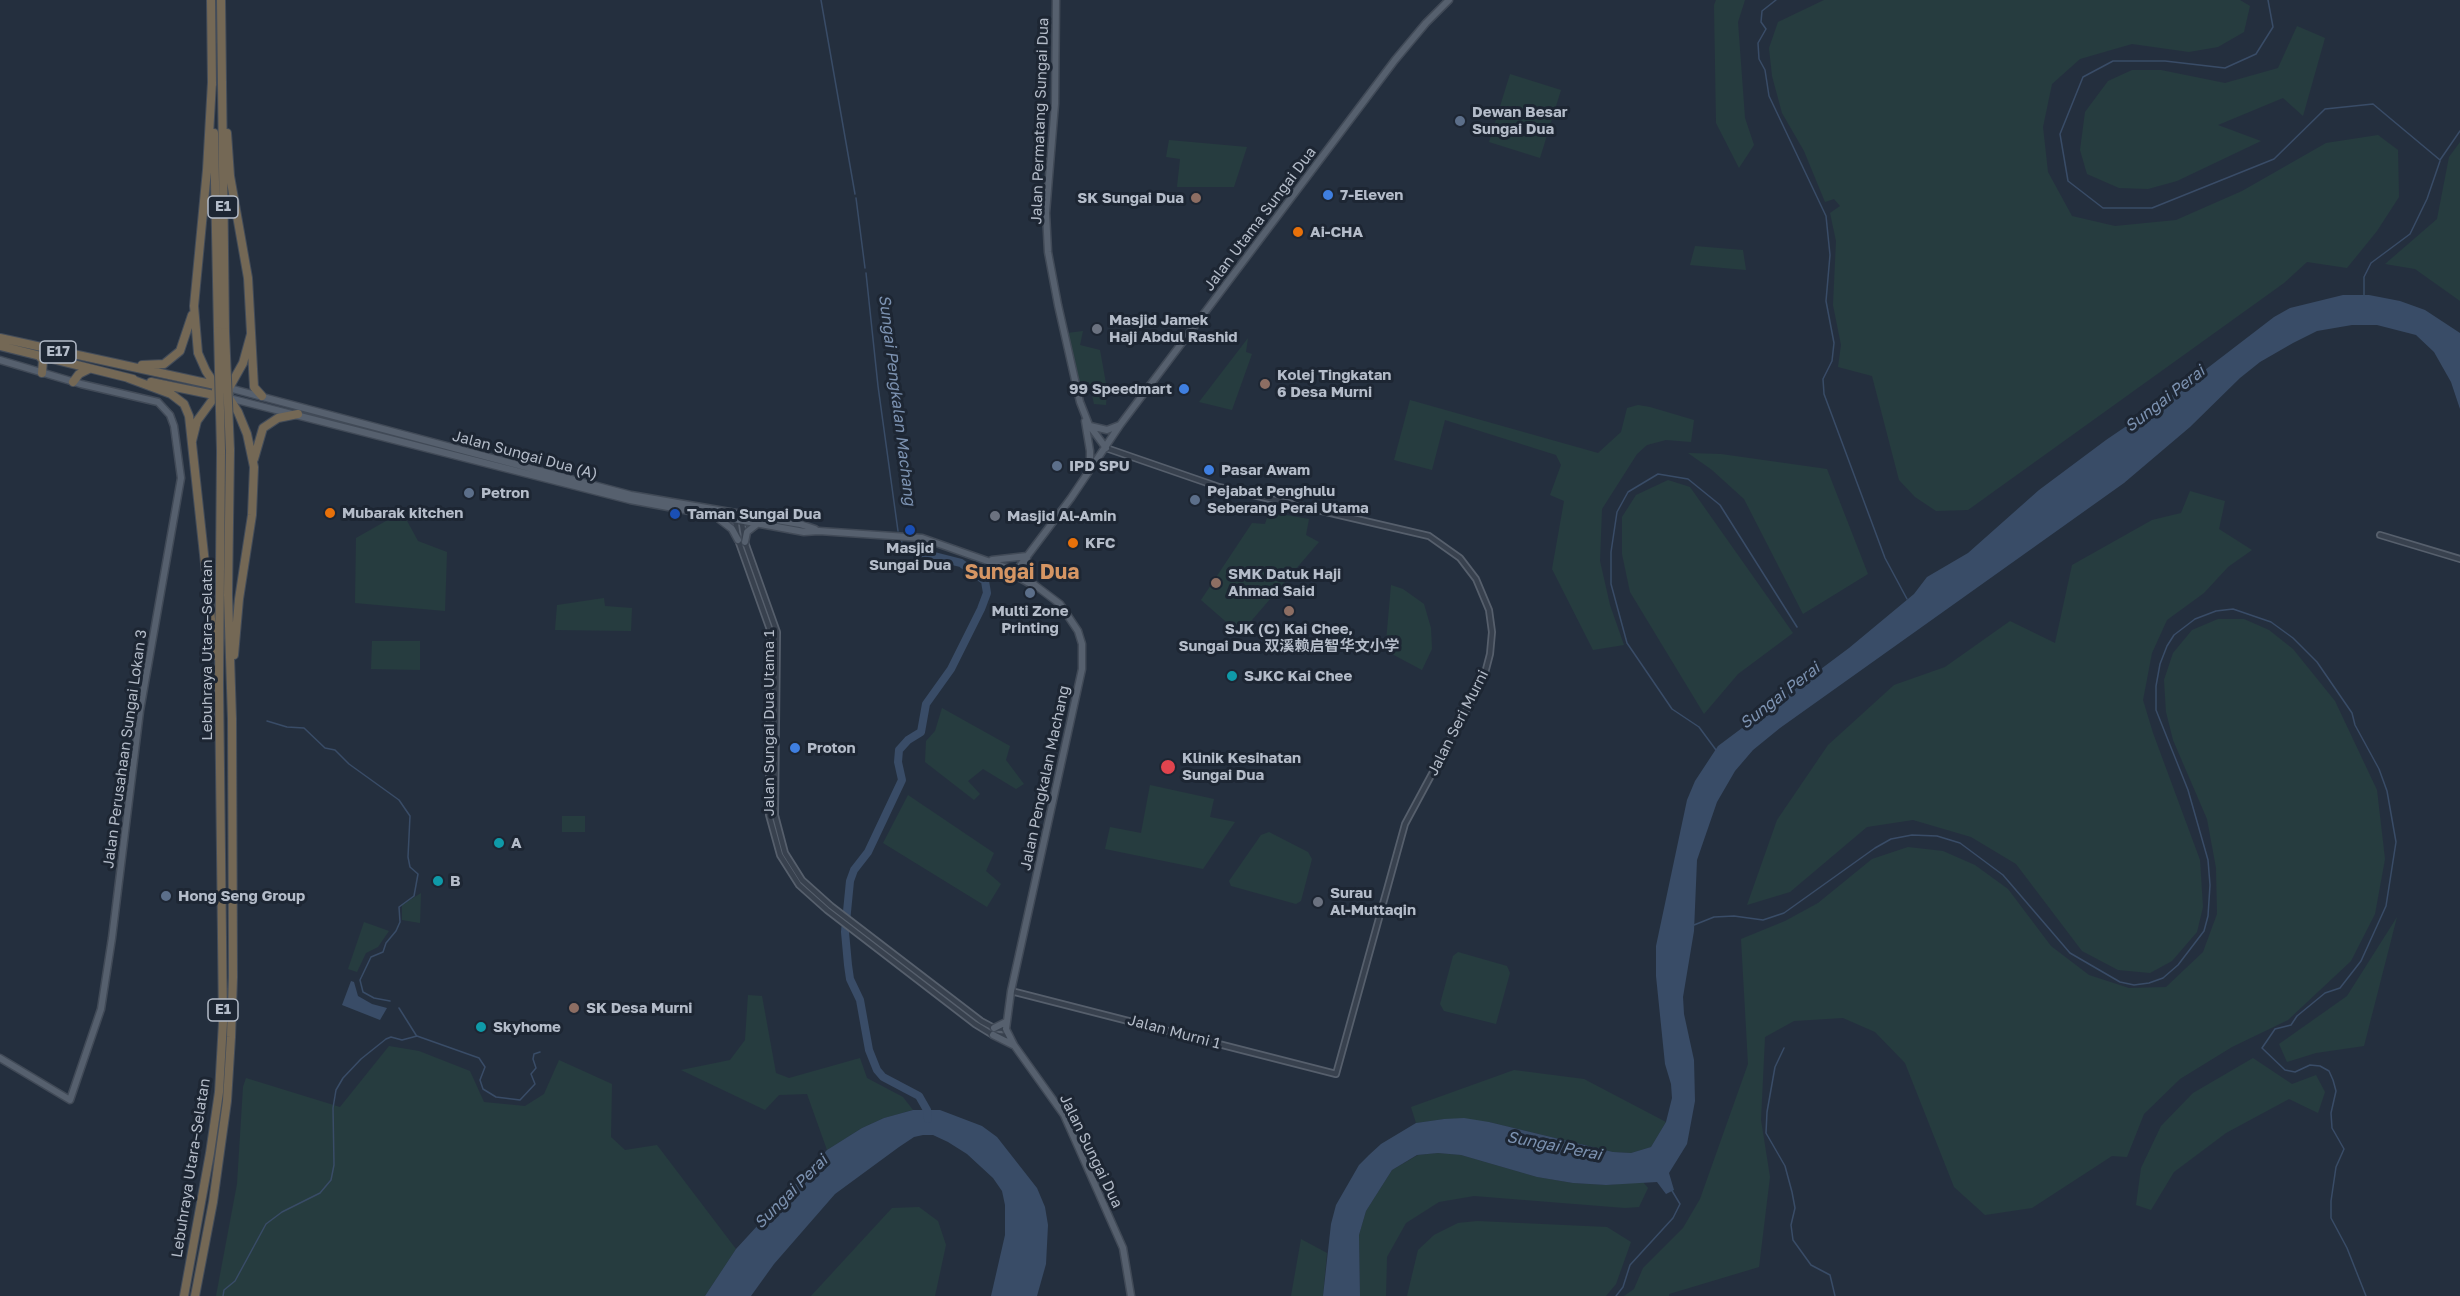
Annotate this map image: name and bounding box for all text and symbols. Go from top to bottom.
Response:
street label: Jalan Permatang Sungai Dua [1027,17,1053,225]
place label: Dewan Besar Sungai Dua [1472,103,1567,138]
marker: Dewan Besar Sungai Dua [1453,114,1467,128]
street label: Jalan Utama Sungai Dua [1200,144,1320,294]
place label: 7-Eleven [1340,186,1403,204]
marker: 7-Eleven [1321,188,1335,202]
place label: SK Sungai Dua [1077,189,1184,207]
marker: SK Sungai Dua [1189,191,1203,205]
road number: E1 [208,196,238,218]
place label: Ai-CHA [1310,223,1363,241]
marker: Ai-CHA [1291,225,1305,239]
water label: Sungai Pengkalan Machang [875,294,919,506]
place label: Masjid Jamek Haji Abdul Rashid [1109,311,1238,346]
marker: Masjid Jamek Haji Abdul Rashid [1090,322,1104,336]
road number: E17 [40,341,76,363]
water label: Sungai Perai [2121,362,2209,436]
place label: Kolej Tingkatan 6 Desa Murni [1277,366,1391,401]
marker: Kolej Tingkatan 6 Desa Murni [1258,377,1272,391]
place label: 99 Speedmart [1069,380,1172,398]
marker: 99 Speedmart [1177,382,1191,396]
street label: Jalan Sungai Dua (A) [450,427,600,483]
place label: IPD SPU [1069,457,1130,475]
marker: IPD SPU [1050,459,1064,473]
place label: Pasar Awam [1221,461,1310,479]
marker: Pasar Awam [1202,463,1216,477]
place label: Pejabat Penghulu Seberang Perai Utama [1207,482,1369,517]
place label: Petron [481,484,529,502]
marker: Petron [462,486,476,500]
marker: Pejabat Penghulu Seberang Perai Utama [1188,493,1202,507]
place label: Mubarak kitchen [342,504,463,522]
place label: Taman Sungai Dua [687,505,821,523]
marker: Mubarak kitchen [323,506,337,520]
marker: Taman Sungai Dua [668,507,682,521]
place label: Masjid Al-Amin [1007,507,1116,525]
marker: Masjid Al-Amin [988,509,1002,523]
marker: Masjid Sungai Dua [903,523,917,537]
place label: KFC [1085,534,1115,552]
marker: KFC [1066,536,1080,550]
place label: Masjid Sungai Dua [869,539,951,574]
street label: Lebuhraya Utara–Selatan [198,559,216,741]
district label: Sungai Dua [964,559,1080,585]
place label: SMK Datuk Haji Ahmad Said [1228,565,1341,600]
marker: SMK Datuk Haji Ahmad Said [1209,576,1223,590]
marker: Multi Zone Printing [1023,586,1037,600]
place label: Multi Zone Printing [991,602,1069,637]
marker: SJK (C) Kai Chee, Sungai Dua 双溪赖启智华文小学 [1282,604,1296,618]
place label: SJK (C) Kai Chee, Sungai Dua 双溪赖启智华文小学 [1179,620,1399,655]
street label: Jalan Perusahaan Sungai Lokan 3 [99,628,151,870]
street label: Jalan Sungai Dua Utama 1 [760,630,778,816]
water label: Sungai Perai [1736,659,1824,733]
place label: SJKC Kai Chee [1244,667,1352,685]
street label: Jalan Seri Murni [1424,667,1492,779]
marker: SJKC Kai Chee [1225,669,1239,683]
street label: Jalan Pengkalan Machang [1017,684,1073,872]
place label: Proton [807,739,856,757]
marker: Proton [788,741,802,755]
place label: Klinik Kesihatan Sungai Dua [1182,749,1301,784]
marker: Klinik Kesihatan Sungai Dua [1159,758,1177,776]
place label: A [511,834,522,852]
marker: A [492,836,506,850]
place label: B [450,872,461,890]
marker: B [431,874,445,888]
place label: Surau Al-Muttaqin [1330,884,1416,919]
place label: Hong Seng Group [178,887,305,905]
marker: Hong Seng Group [159,889,173,903]
marker: Surau Al-Muttaqin [1311,895,1325,909]
road number: E1 [208,999,238,1021]
place label: SK Desa Murni [586,999,692,1017]
marker: SK Desa Murni [567,1001,581,1015]
street label: Jalan Murni 1 [1126,1011,1222,1053]
place label: Skyhome [493,1018,561,1036]
marker: Skyhome [474,1020,488,1034]
street label: Lebuhraya Utara–Selatan [168,1077,214,1259]
street label: Jalan Sungai Dua [1056,1091,1126,1211]
water label: Sungai Perai [1505,1127,1603,1165]
water label: Sungai Perai [750,1151,832,1233]

